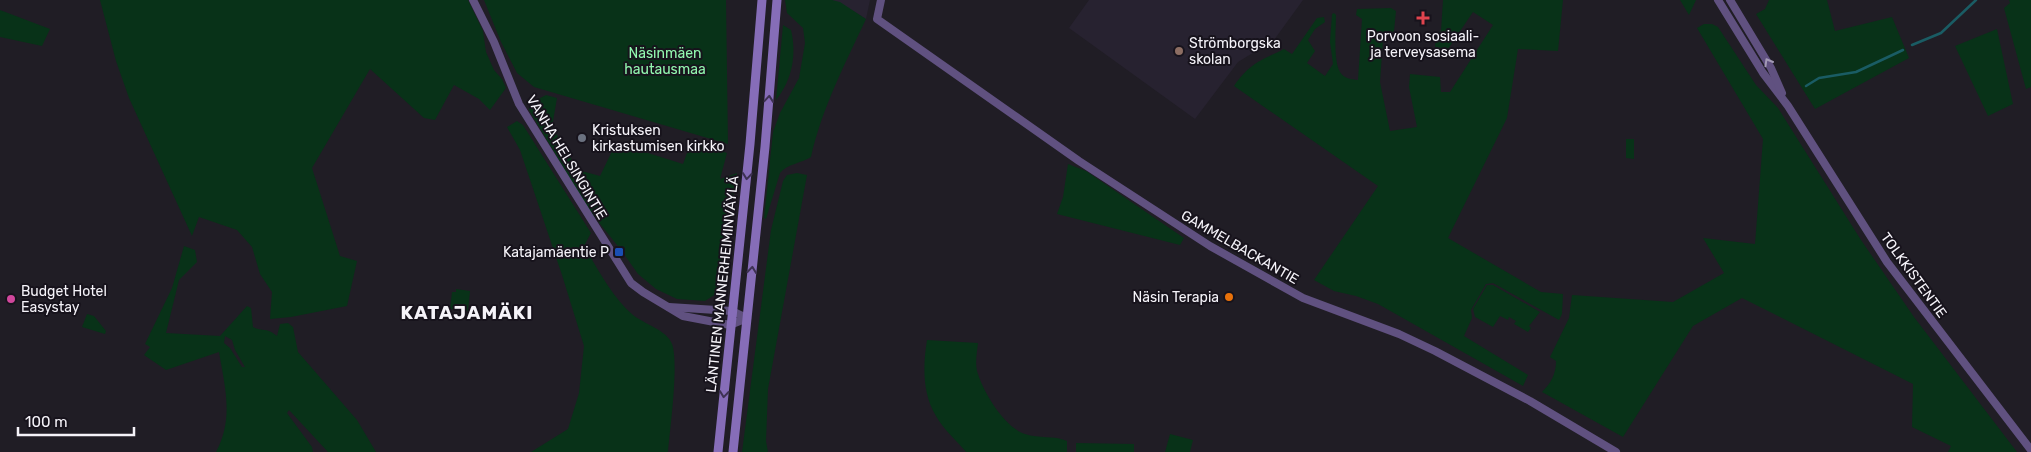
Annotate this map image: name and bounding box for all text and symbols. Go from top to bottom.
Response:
marker: Porvoon sosiaali- ja terveysasema [1416,11,1430,25]
place label: Porvoon sosiaali- ja terveysasema [1367,28,1479,61]
place label: Strömborgska skolan [1189,35,1281,68]
park label: Näsinmäen hautausmaa [624,45,706,78]
marker: Strömborgska skolan [1173,45,1185,57]
one-way arrow [1764,58,1774,67]
street label: VANHA HELSINGINTIE [523,92,610,223]
one-way arrow [764,94,775,102]
place label: Kristuksen kirkastumisen kirkko [592,122,725,155]
marker: Kristuksen kirkastumisen kirkko [576,132,588,144]
one-way arrow [742,173,753,181]
street label: LÄNTINEN MANNERHEIMINVÄYLÄ [703,174,742,393]
street label: GAMMELBACKANTIE [1178,207,1302,288]
street label: TOLKKISTENTIE [1877,229,1950,321]
place label: Katajamäentie P [503,244,609,261]
marker: Katajamäentie P [613,246,625,258]
one-way arrow [746,265,757,273]
place label: Budget Hotel Easystay [21,283,107,316]
place label: Näsin Terapia [1132,289,1219,306]
marker: Näsin Terapia [1223,291,1235,303]
marker: Budget Hotel Easystay [5,293,17,305]
district label: KATAJAMÄKI [400,301,534,324]
one-way arrow [719,391,730,399]
scale bar [18,404,134,436]
text: 100 m [25,413,67,431]

